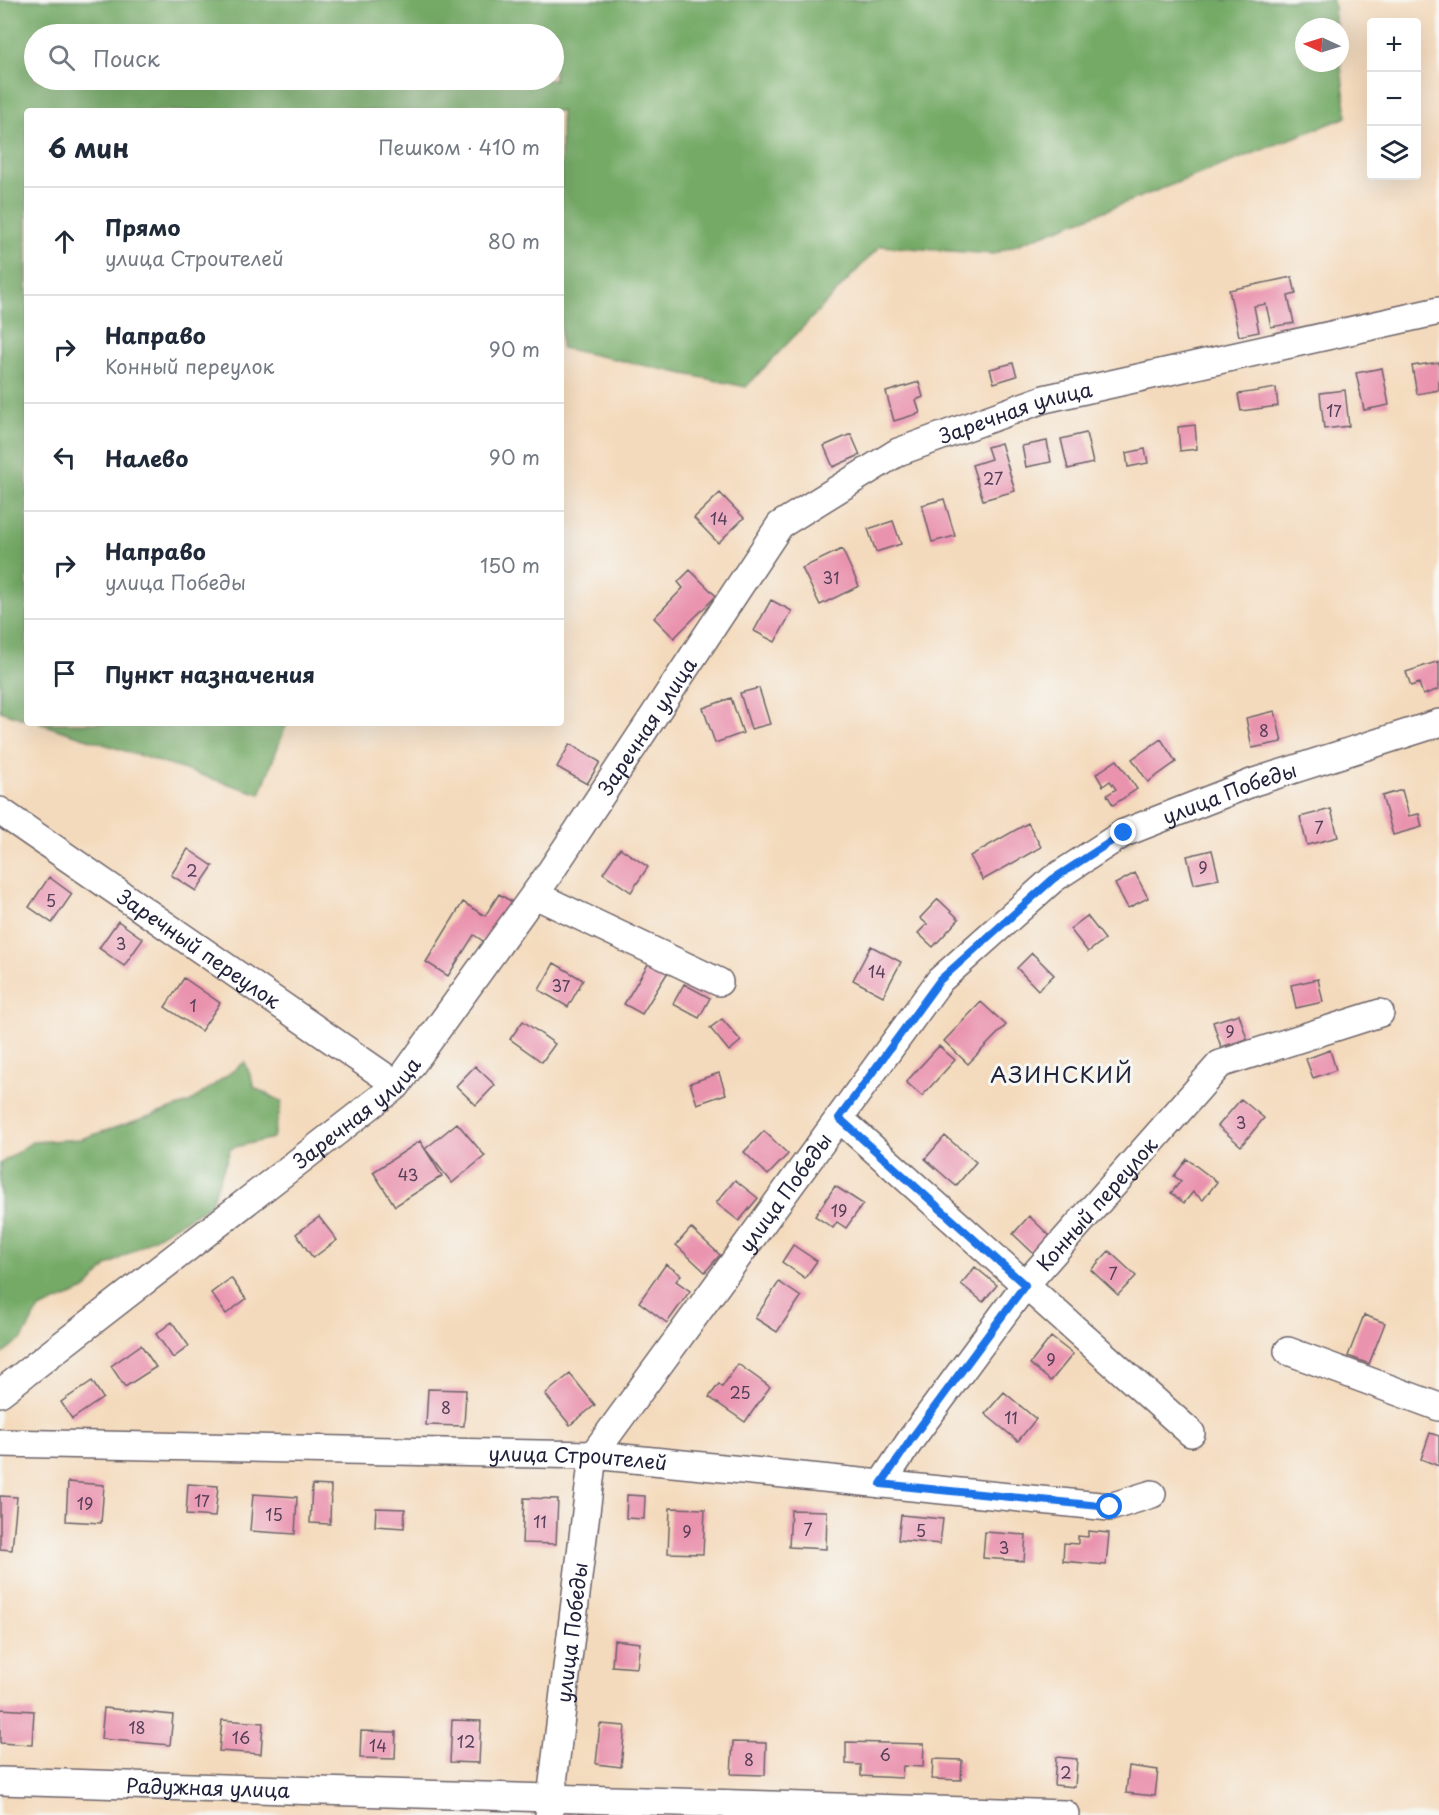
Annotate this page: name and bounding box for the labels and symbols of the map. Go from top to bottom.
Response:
north arrow [1295,18,1349,72]
street label: Заречная улица [935,374,1095,451]
house number: 17 [1326,398,1342,422]
house number: 27 [983,466,1003,490]
house number: 14 [710,506,728,530]
house number: 31 [823,565,839,589]
street label: Заречная улица [590,651,704,801]
house number: 8 [1259,718,1269,742]
street label: улица Победы [1158,754,1300,832]
house number: 7 [1314,815,1324,839]
route end [1110,819,1136,845]
house number: 9 [1198,855,1208,879]
house number: 2 [186,858,198,882]
street label: Заречный переулок [111,881,287,1016]
house number: 5 [46,888,56,912]
house number: 3 [116,931,126,955]
house number: 14 [868,959,886,983]
house number: 37 [552,973,571,997]
house number: 1 [189,993,197,1017]
house number: 9 [1225,1019,1235,1043]
street label: Заречная улица [286,1051,428,1175]
district label: АЗИНСКИЙ [990,1057,1134,1090]
house number: 3 [1236,1110,1246,1134]
street label: улица Победы [731,1126,839,1258]
street label: Конный переулок [1029,1130,1164,1277]
house number: 43 [398,1162,418,1186]
house number: 19 [831,1198,847,1222]
house number: 7 [1108,1261,1118,1285]
house number: 9 [1046,1347,1056,1371]
house number: 25 [729,1380,751,1404]
house number: 8 [441,1395,451,1419]
house number: 11 [1004,1405,1018,1429]
street label: улица Строителей [488,1438,668,1477]
house number: 17 [194,1488,210,1512]
house number: 19 [77,1491,93,1515]
route start [1096,1493,1122,1519]
house number: 15 [265,1502,283,1526]
house number: 11 [533,1509,547,1533]
house number: 7 [803,1517,813,1541]
house number: 5 [916,1518,926,1542]
house number: 9 [682,1519,692,1543]
house number: 3 [999,1535,1009,1559]
street label: улица Победы [548,1560,595,1704]
house number: 18 [128,1715,146,1739]
house number: 16 [232,1725,250,1749]
house number: 12 [457,1729,475,1753]
house number: 14 [369,1733,387,1757]
house number: 6 [879,1742,891,1766]
house number: 8 [744,1747,754,1771]
house number: 2 [1060,1760,1072,1784]
street label: Радужная улица [126,1770,291,1805]

